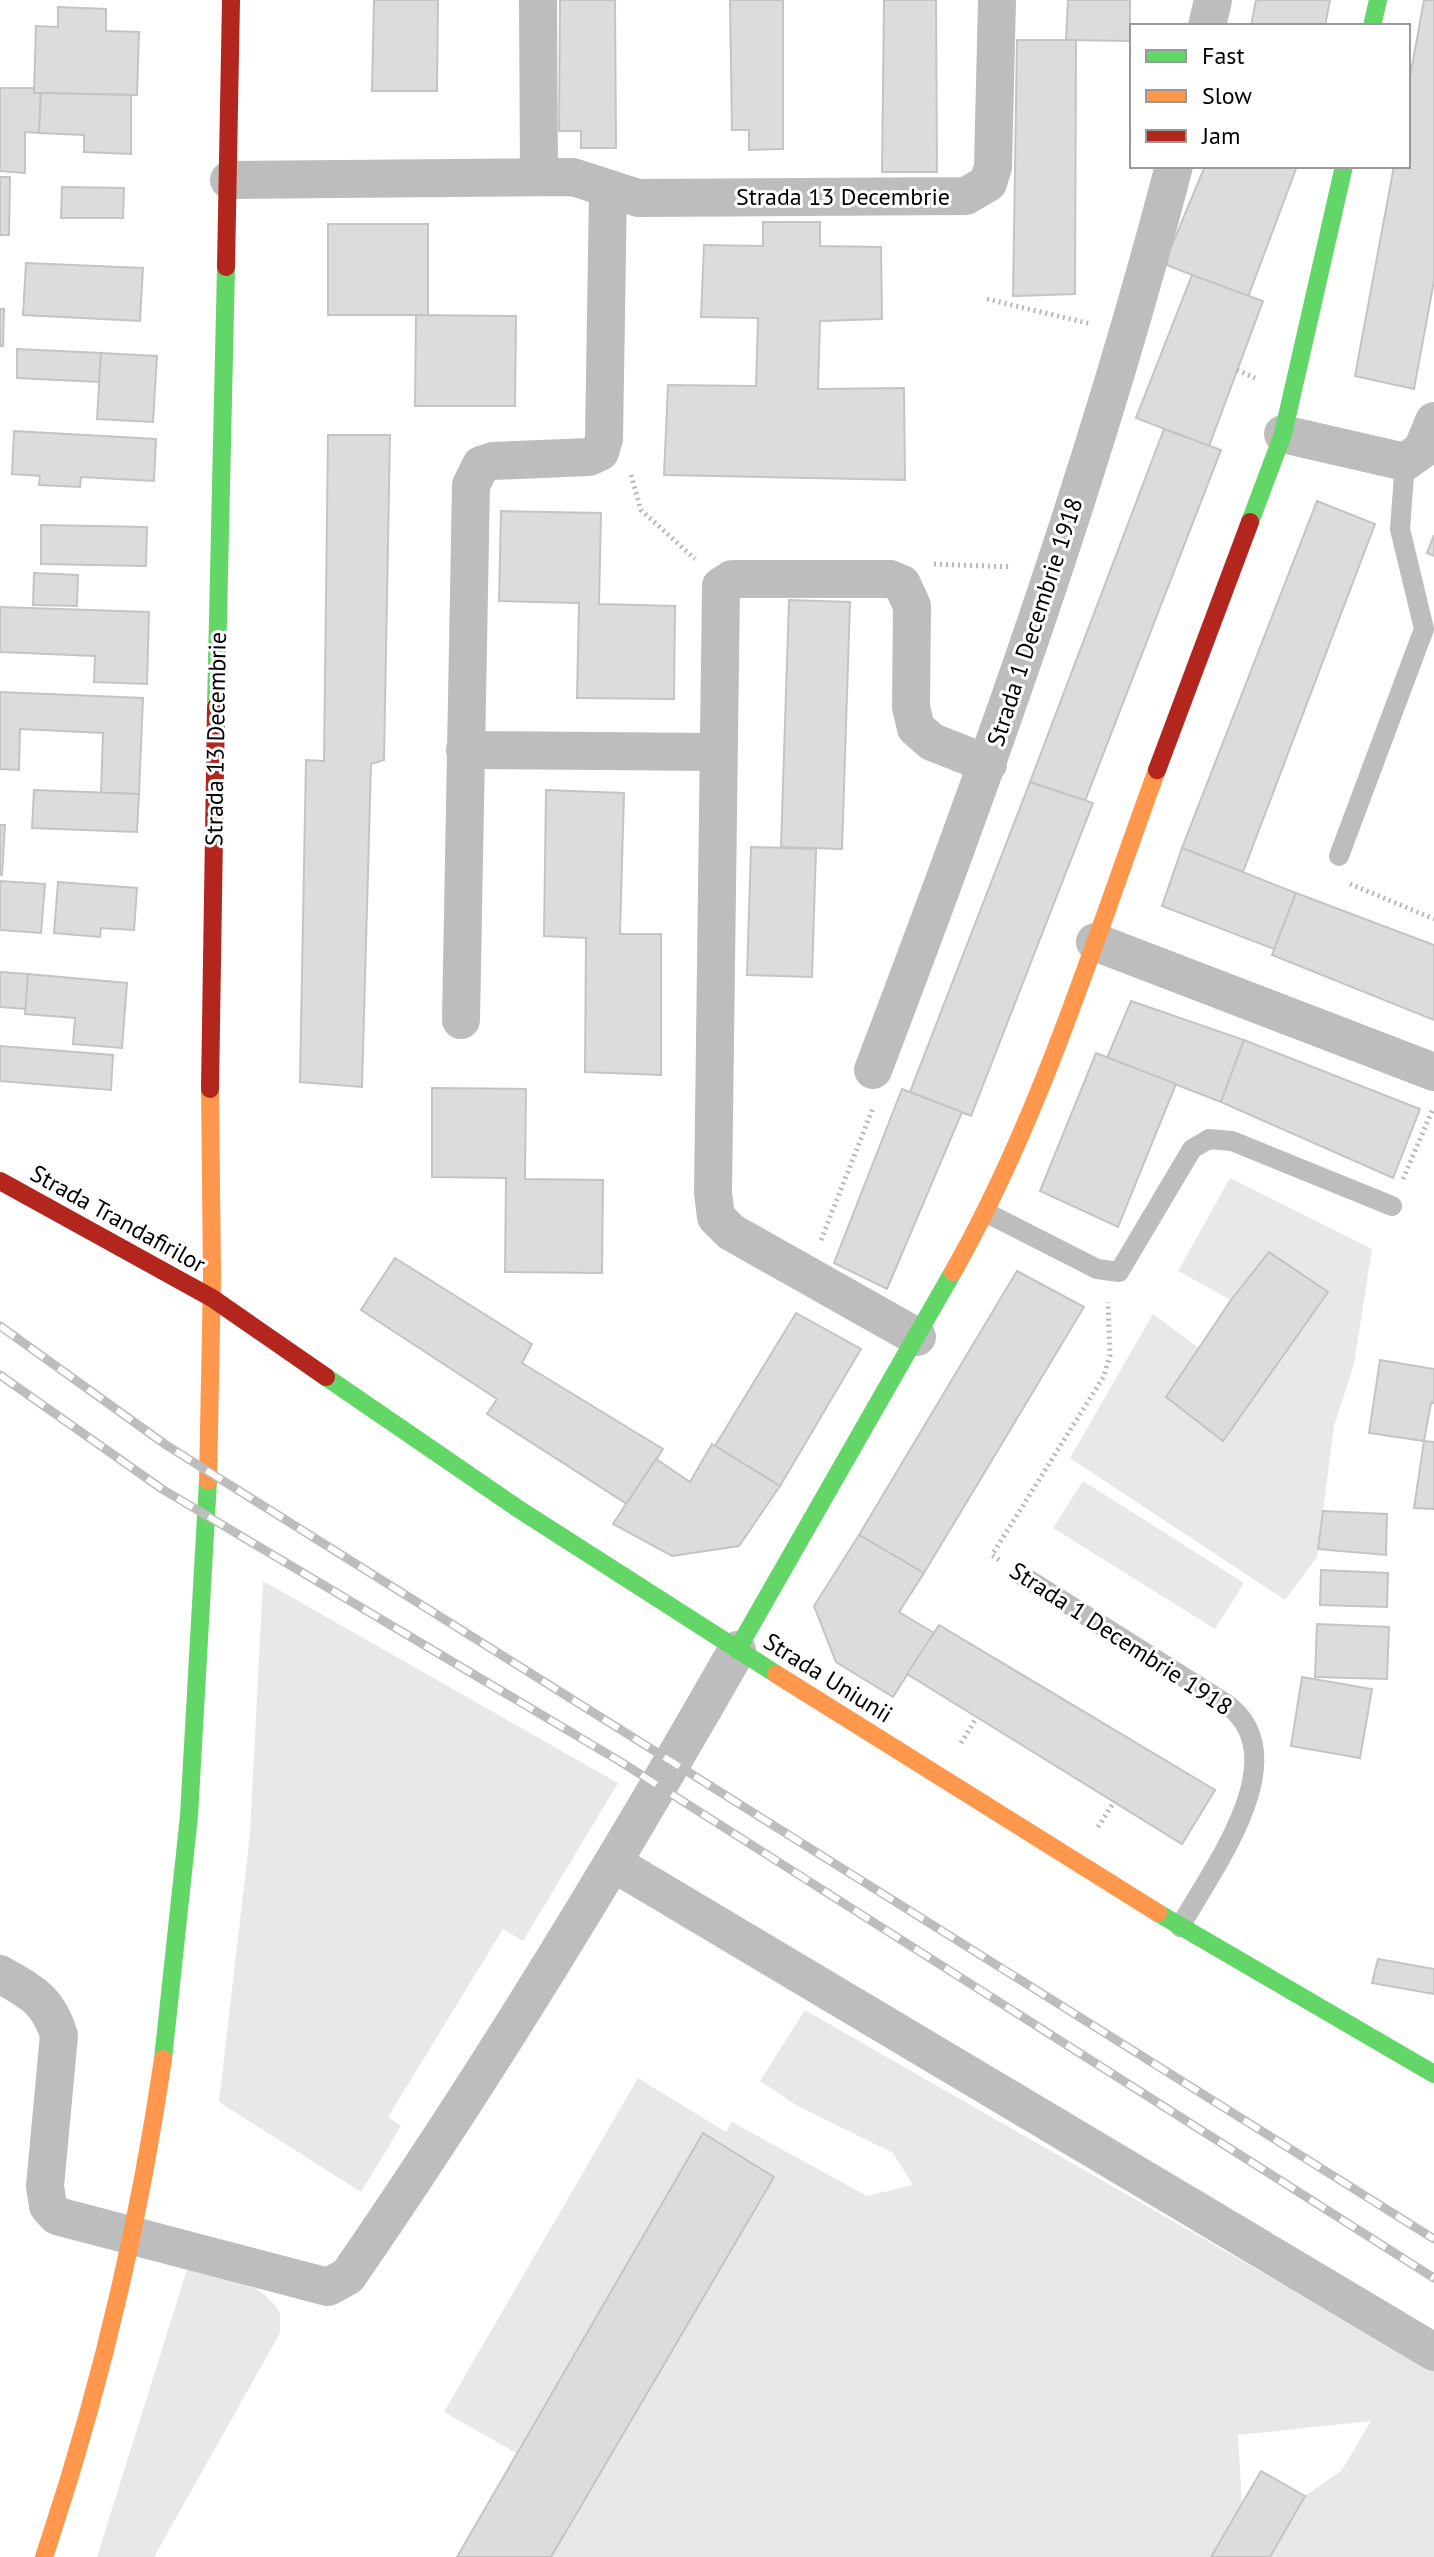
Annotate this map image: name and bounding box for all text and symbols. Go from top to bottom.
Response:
legend [1130,24,1410,168]
text: Fast [1202,40,1245,71]
text: Slow [1202,80,1252,111]
text: Jam [1201,120,1240,151]
street label: Strada 13 Decembrie [736,181,950,212]
street label: Strada 1 Decembrie 1918 [980,494,1089,750]
street label: Strada 13 Decembrie [198,632,233,846]
street label: Strada Trandafirilor [25,1158,211,1280]
street label: Strada 1 Decembrie 1918 [1004,1555,1239,1722]
street label: Strada Uniunii [758,1626,899,1729]

